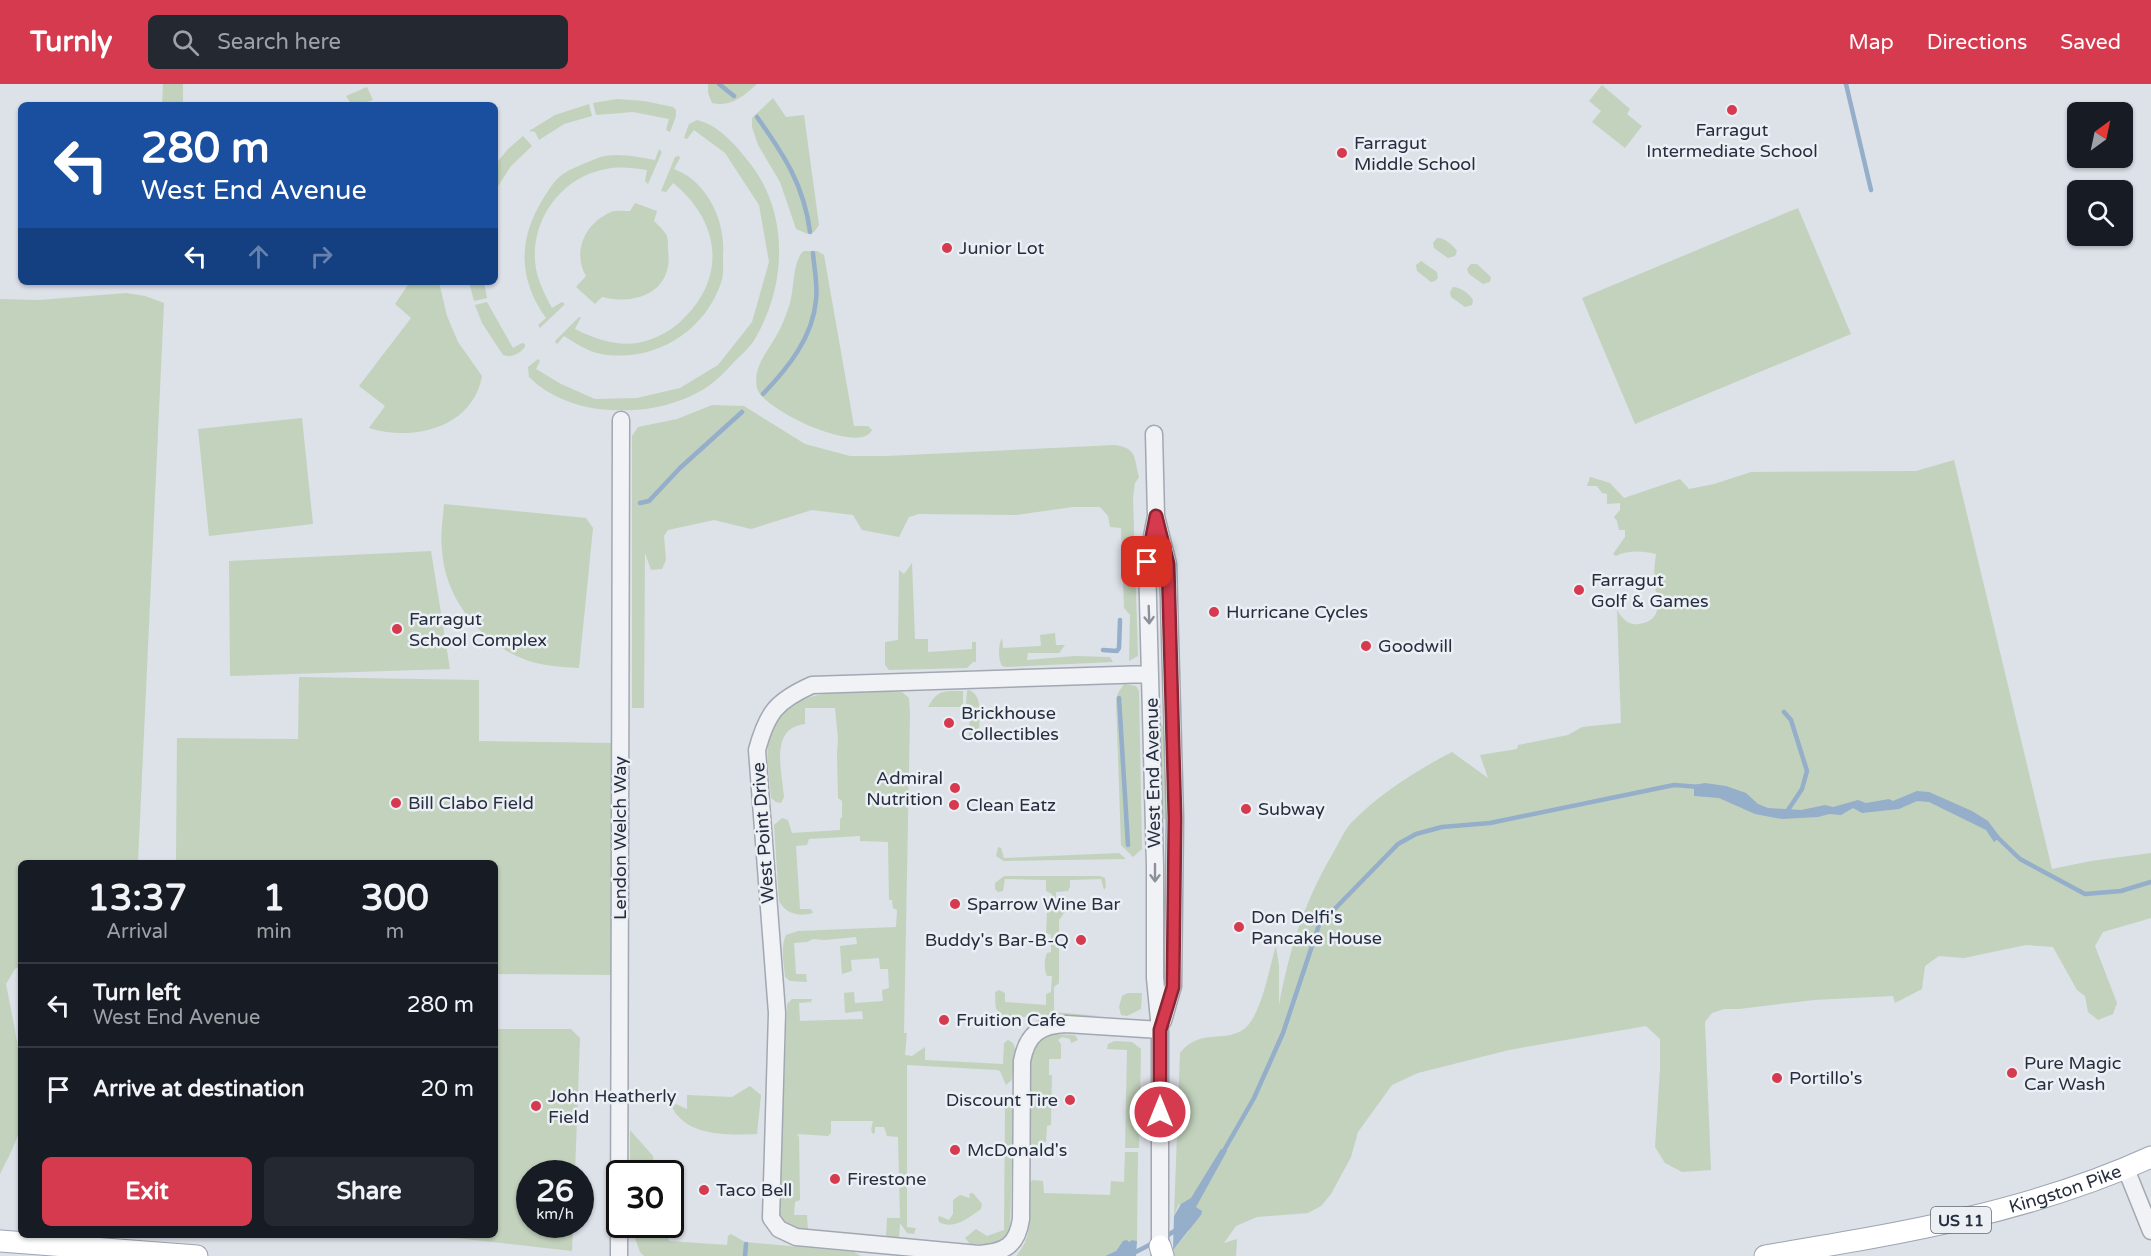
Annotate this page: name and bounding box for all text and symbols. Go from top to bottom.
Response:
search box [148,15,568,69]
text: Turnly [30,25,112,59]
icon: search [169,26,202,59]
text: Search here [217,29,341,55]
text: Map [1848,30,1894,55]
text: Directions [1927,30,2027,55]
text: Saved [2060,30,2121,55]
north arrow [2067,102,2133,168]
map controls [2067,102,2133,246]
marker: Farragut Intermediate School [1725,103,1739,117]
place label: Farragut Intermediate School [1646,119,1818,162]
text: 280 m [141,123,270,174]
icon: left [42,126,120,204]
place label: Farragut Middle School [1354,132,1476,175]
marker: Farragut Middle School [1335,146,1349,160]
text: West End Avenue [141,174,367,207]
button: search [2067,180,2133,246]
place label: Junior Lot [959,237,1045,259]
icon: left [179,240,212,273]
icon: ahead [242,240,275,273]
icon: right [305,240,338,273]
marker: Junior Lot [940,241,954,255]
pin [1121,536,1172,587]
icon: arrive [1130,545,1163,578]
place label: Farragut Golf & Games [1591,569,1709,612]
marker: Farragut Golf & Games [1572,583,1586,597]
place label: Hurricane Cycles [1226,601,1368,623]
one-way arrow [1143,605,1154,625]
marker: Hurricane Cycles [1207,605,1221,619]
place label: Farragut School Complex [409,608,547,651]
marker: Farragut School Complex [390,622,404,636]
place label: Goodwill [1378,635,1453,657]
marker: Goodwill [1359,639,1373,653]
street label: West End Avenue [1141,698,1165,848]
place label: Brickhouse Collectibles [961,702,1059,745]
marker: Brickhouse Collectibles [942,716,956,730]
street label: Lendon Welch Way [609,756,631,920]
street label: West Point Drive [747,762,779,904]
place label: Admiral Nutrition [866,767,943,810]
marker: Admiral Nutrition [948,781,962,795]
place label: Bill Clabo Field [408,792,534,814]
place label: Clean Eatz [966,794,1056,816]
marker: Bill Clabo Field [389,796,403,810]
marker: Clean Eatz [947,798,961,812]
place label: Subway [1258,798,1325,820]
marker: Subway [1239,802,1253,816]
one-way arrow [1149,863,1161,883]
text: 13:37 [87,877,187,920]
text: 1 [263,877,285,920]
text: 300 [361,877,429,920]
place label: Sparrow Wine Bar [967,893,1121,915]
marker: Sparrow Wine Bar [948,897,962,911]
place label: Don Delfi's Pancake House [1251,906,1382,949]
text: Arrival [106,920,168,944]
text: min [256,920,292,944]
text: m [386,920,404,944]
marker: Don Delfi's Pancake House [1232,920,1246,934]
place label: Buddy's Bar-B-Q [925,929,1069,951]
marker: Buddy's Bar-B-Q [1074,933,1088,947]
text: Turn left [93,980,181,1006]
icon: left [42,989,75,1022]
text: 280 m [407,992,474,1018]
text: West End Avenue [93,1006,260,1030]
place label: Fruition Cafe [956,1009,1066,1031]
marker: Fruition Cafe [937,1013,951,1027]
place label: Pure Magic Car Wash [2024,1052,2121,1095]
marker: Pure Magic Car Wash [2005,1066,2019,1080]
place label: Portillo's [1789,1067,1862,1089]
marker: Portillo's [1770,1071,1784,1085]
icon: arrive [42,1073,75,1106]
text: Arrive at destination [93,1076,304,1102]
text: 20 m [420,1076,474,1102]
position arrow [1128,1080,1192,1144]
place label: John Heatherly Field [548,1085,677,1128]
place label: Discount Tire [946,1089,1058,1111]
marker: Discount Tire [1063,1093,1077,1107]
marker: John Heatherly Field [529,1099,543,1113]
place label: McDonald's [967,1139,1067,1161]
marker: McDonald's [948,1143,962,1157]
button: Exit [42,1157,252,1226]
button: Share [264,1157,474,1226]
speed limit sign: 30 [606,1160,684,1238]
street label: Kingston Pike [2007,1160,2125,1218]
place label: Firestone [847,1168,926,1190]
marker: Firestone [828,1172,842,1186]
text: 26 [536,1173,574,1210]
place label: Taco Bell [716,1179,792,1201]
marker: Taco Bell [697,1183,711,1197]
text: km/h [536,1205,574,1223]
road number: US 11 [1931,1207,1991,1233]

